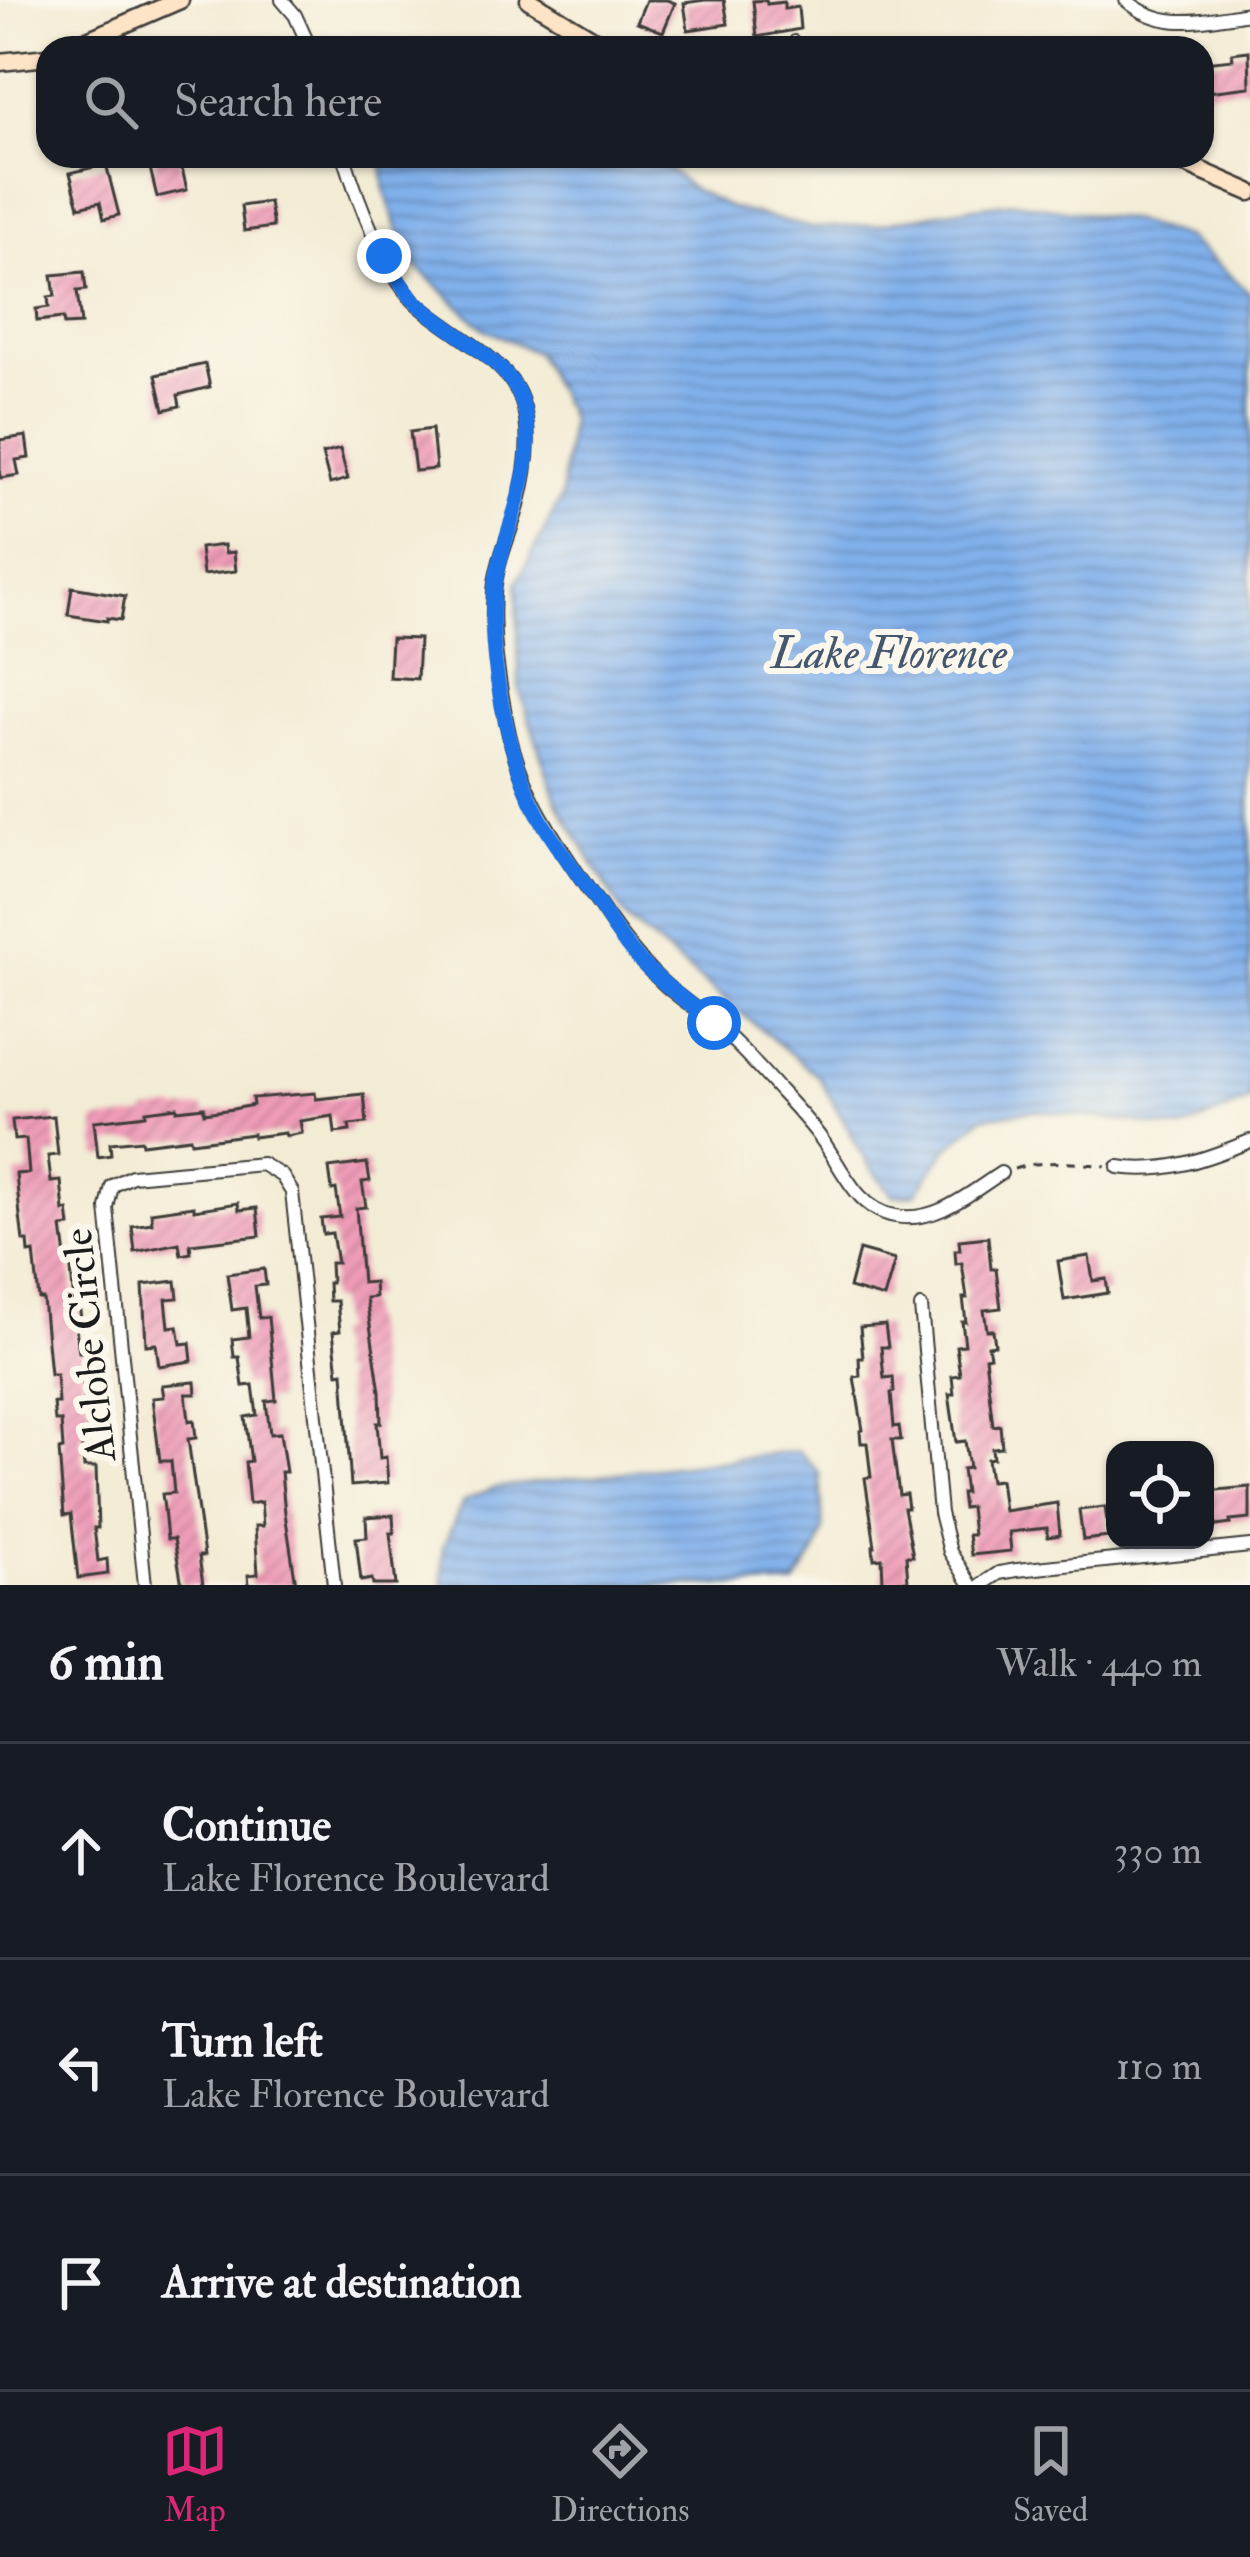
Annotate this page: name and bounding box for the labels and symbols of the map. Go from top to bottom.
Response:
route end [357,229,411,283]
water label: Lake Florence [769,626,1008,682]
route start [687,996,741,1050]
street label: Alclobe Circle [52,1226,128,1465]

